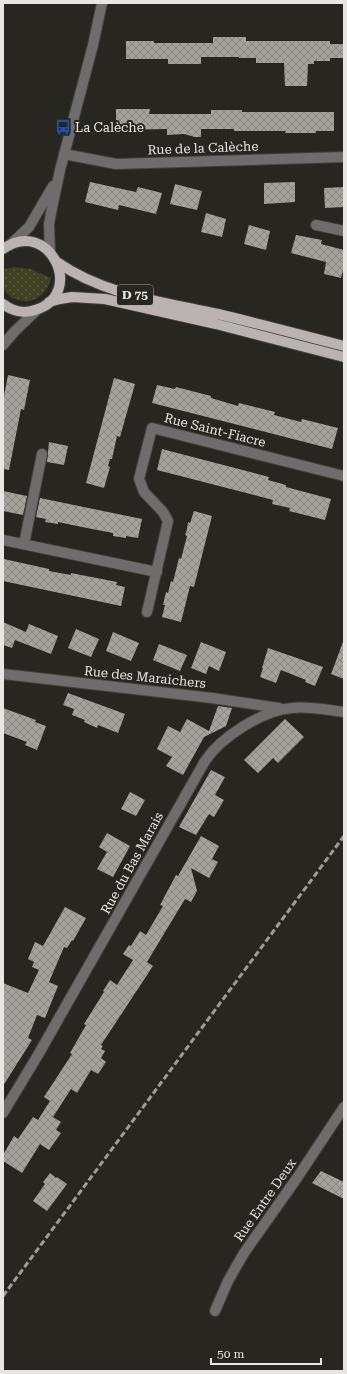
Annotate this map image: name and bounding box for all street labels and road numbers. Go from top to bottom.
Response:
street label: Rue de la Calèche [147,139,259,157]
road number: D 75 [117,285,153,305]
street label: Rue Saint-Fiacre [163,410,267,450]
street label: Rue des Maraichers [83,663,207,691]
street label: Rue du Bas Marais [98,809,166,917]
street label: Rue Entre Deux [231,1155,299,1244]

